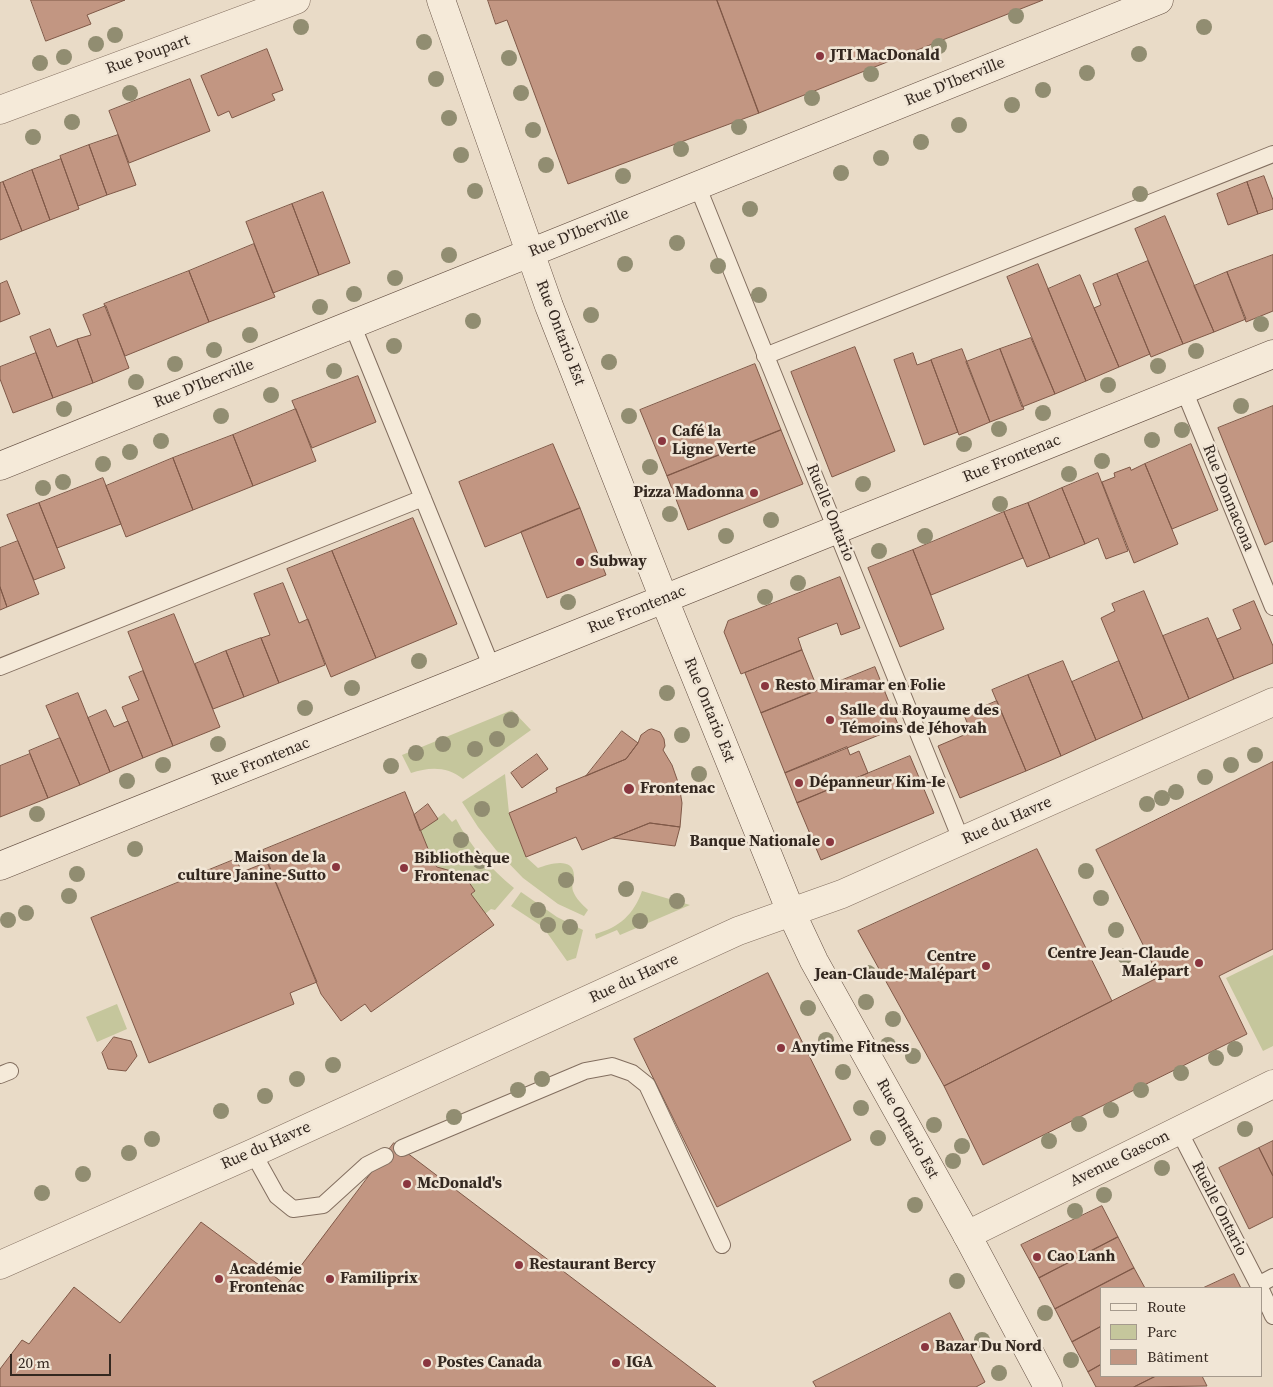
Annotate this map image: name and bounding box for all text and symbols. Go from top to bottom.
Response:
street label: Rue Poupart [103,31,193,79]
place label: JTI MacDonald [830,46,940,66]
marker: JTI MacDonald [814,50,826,62]
street label: Rue D'Iberville [902,53,1008,111]
street label: Rue D'Iberville [526,204,632,262]
street label: Rue Ontario Est [531,278,589,388]
street label: Rue D'Iberville [151,355,257,413]
place label: Café la Ligne Verte [672,422,756,460]
street label: Rue Frontenac [960,431,1064,487]
marker: Café la Ligne Verte [656,435,668,447]
street label: Rue Donnacona [1198,442,1258,554]
street label: Ruelle Ontario [802,461,858,565]
place label: Pizza Madonna [633,483,744,503]
marker: Pizza Madonna [748,487,760,499]
place label: Subway [590,552,647,572]
marker: Subway [574,556,586,568]
street label: Rue Frontenac [585,582,689,638]
street label: Rue Ontario Est [679,655,739,765]
place label: Resto Miramar en Folie [775,676,946,696]
marker: Resto Miramar en Folie [759,680,771,692]
place label: Salle du Royaume des Témoins de Jéhovah [840,701,999,739]
marker: Salle du Royaume des Témoins de Jéhovah [824,714,836,726]
street label: Rue Frontenac [209,734,313,790]
place label: Dépanneur Kim-Ie [809,773,945,793]
marker: Dépanneur Kim-Ie [793,777,805,789]
place label: Frontenac [640,779,715,799]
marker: Frontenac [622,782,636,796]
street label: Rue du Havre [959,793,1055,849]
place label: Banque Nationale [689,832,820,852]
marker: Banque Nationale [824,836,836,848]
place label: Maison de la culture Janine-Sutto [178,848,326,886]
place label: Bibliothèque Frontenac [414,849,510,887]
marker: Maison de la culture Janine-Sutto [330,861,342,873]
marker: Bibliothèque Frontenac [398,862,410,874]
place label: Centre Jean-Claude Malépart [1047,944,1189,982]
place label: Centre Jean-Claude-Malépart [815,947,976,985]
street label: Rue du Havre [586,950,682,1008]
marker: Centre Jean-Claude Malépart [1193,957,1205,969]
marker: Centre Jean-Claude-Malépart [980,960,992,972]
place label: Anytime Fitness [791,1038,909,1058]
marker: Anytime Fitness [775,1042,787,1054]
street label: Rue Ontario Est [872,1076,942,1182]
street label: Rue du Havre [218,1118,314,1174]
street label: Avenue Gascon [1067,1127,1173,1191]
street label: Ruelle Ontario [1187,1159,1251,1259]
place label: McDonald's [417,1174,502,1194]
marker: McDonald's [401,1178,413,1190]
place label: Cao Lanh [1047,1247,1115,1267]
marker: Cao Lanh [1031,1251,1043,1263]
place label: Restaurant Bercy [529,1255,656,1275]
marker: Restaurant Bercy [513,1259,525,1271]
place label: Académie Frontenac [229,1260,304,1298]
place label: Familiprix [340,1269,418,1289]
marker: Académie Frontenac [213,1273,225,1285]
marker: Familiprix [324,1273,336,1285]
legend [1100,1287,1263,1377]
text: Route [1147,1296,1186,1317]
text: Parc [1147,1321,1177,1342]
place label: Bazar Du Nord [935,1337,1042,1357]
marker: Bazar Du Nord [919,1341,931,1353]
scale bar [12,1344,114,1376]
text: Bâtiment [1147,1346,1208,1367]
text: 20 m [18,1352,50,1373]
place label: Postes Canada [437,1353,542,1373]
place label: IGA [626,1353,653,1373]
marker: Postes Canada [421,1357,433,1369]
marker: IGA [610,1357,622,1369]

